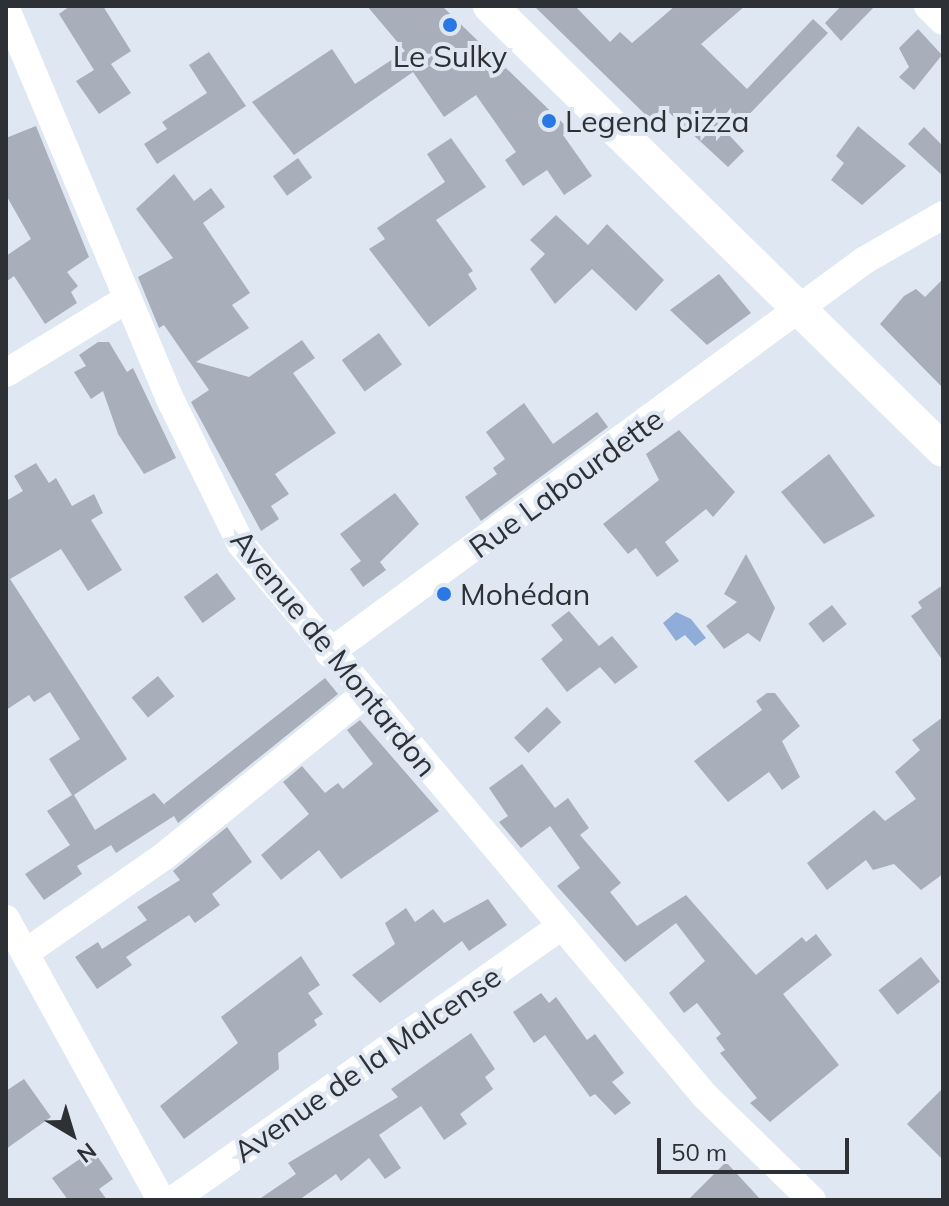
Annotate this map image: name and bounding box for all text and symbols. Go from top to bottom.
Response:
marker: Le Sulky [441,16,459,34]
place label: Le Sulky [393,38,507,74]
place label: Legend pizza [565,103,749,139]
marker: Legend pizza [540,112,558,130]
street label: Rue Labourdette [462,401,670,565]
street label: Avenue de Montardon [223,522,445,784]
place label: Mohédan [460,576,590,612]
marker: Mohédan [435,585,453,603]
street label: Avenue de la Malcense [226,958,508,1170]
north arrow [32,1094,112,1174]
scale bar [661,1122,853,1172]
text: N [72,1137,102,1169]
text: 50 m [671,1137,727,1167]

